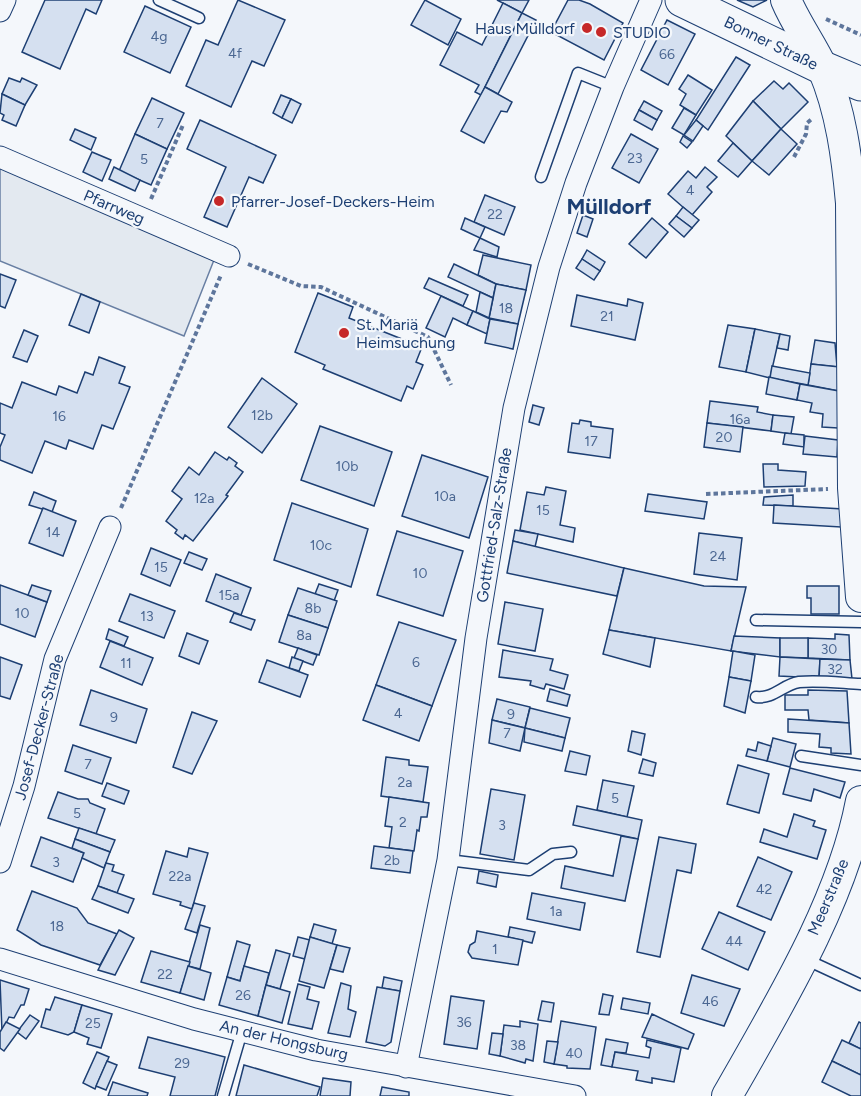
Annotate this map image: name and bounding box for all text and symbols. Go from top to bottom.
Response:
street label: Bonner Straße [721,12,821,74]
place label: Haus Mülldorf [475,19,575,38]
marker: Haus Mülldorf [580,21,594,35]
place label: STUDIO [613,23,671,42]
marker: STUDIO [594,25,608,39]
house number: 4g [151,28,167,45]
house number: 4f [228,45,243,62]
house number: 66 [659,46,675,63]
house number: 7 [156,115,164,132]
house number: 23 [627,150,643,167]
house number: 5 [140,151,148,168]
house number: 4 [686,182,695,199]
street label: Pfarrweg [81,186,147,228]
place label: Pfarrer-Josef-Deckers-Heim [231,192,435,211]
district label: Mülldorf [566,193,652,220]
marker: Pfarrer-Josef-Deckers-Heim [212,194,226,208]
house number: 22 [487,206,503,223]
house number: 18 [499,300,513,317]
house number: 21 [600,308,614,325]
place label: St. Mariä Heimsuchung [356,315,455,352]
marker: St. Mariä Heimsuchung [337,326,351,340]
house number: 12b [251,407,273,424]
house number: 16 [52,408,66,425]
house number: 16a [730,411,750,428]
house number: 20 [716,429,732,446]
house number: 17 [584,433,598,450]
street label: Gottfried-Salz-Straße [472,446,516,604]
house number: 10b [336,458,358,475]
house number: 10a [434,488,456,505]
house number: 12a [194,490,214,507]
house number: 15 [536,502,550,519]
house number: 14 [46,524,61,541]
house number: 10c [310,537,333,554]
house number: 24 [710,548,727,565]
house number: 15 [154,559,168,576]
house number: 10 [413,565,427,582]
house number: 15a [219,587,239,604]
house number: 8b [305,600,321,617]
house number: 10 [15,605,29,622]
house number: 13 [140,608,154,625]
house number: 8a [296,627,312,644]
house number: 30 [821,641,837,658]
street label: Josef-Decker-Straße [10,652,68,802]
house number: 6 [412,654,420,671]
house number: 11 [120,655,132,672]
house number: 32 [827,661,843,678]
house number: 4 [394,705,403,722]
house number: 9 [507,706,515,723]
house number: 9 [110,709,118,726]
house number: 7 [503,725,511,742]
house number: 7 [84,756,92,773]
house number: 2a [398,774,412,791]
house number: 5 [611,790,619,807]
house number: 5 [73,805,81,822]
house number: 2 [399,814,407,831]
house number: 3 [498,817,506,834]
house number: 2b [384,852,400,869]
house number: 3 [52,854,60,871]
street label: Meerstraße [803,856,853,938]
house number: 22a [169,868,191,885]
house number: 42 [756,881,772,898]
house number: 1a [550,903,562,920]
house number: 18 [50,918,64,935]
house number: 44 [725,933,743,950]
house number: 1 [492,941,498,958]
house number: 22 [157,966,173,983]
house number: 26 [235,987,251,1004]
house number: 46 [702,993,718,1010]
house number: 36 [456,1014,472,1031]
house number: 25 [85,1015,101,1032]
street label: An der Hongsburg [218,1016,350,1064]
house number: 38 [510,1037,526,1054]
house number: 40 [565,1045,583,1062]
house number: 29 [174,1055,190,1072]

